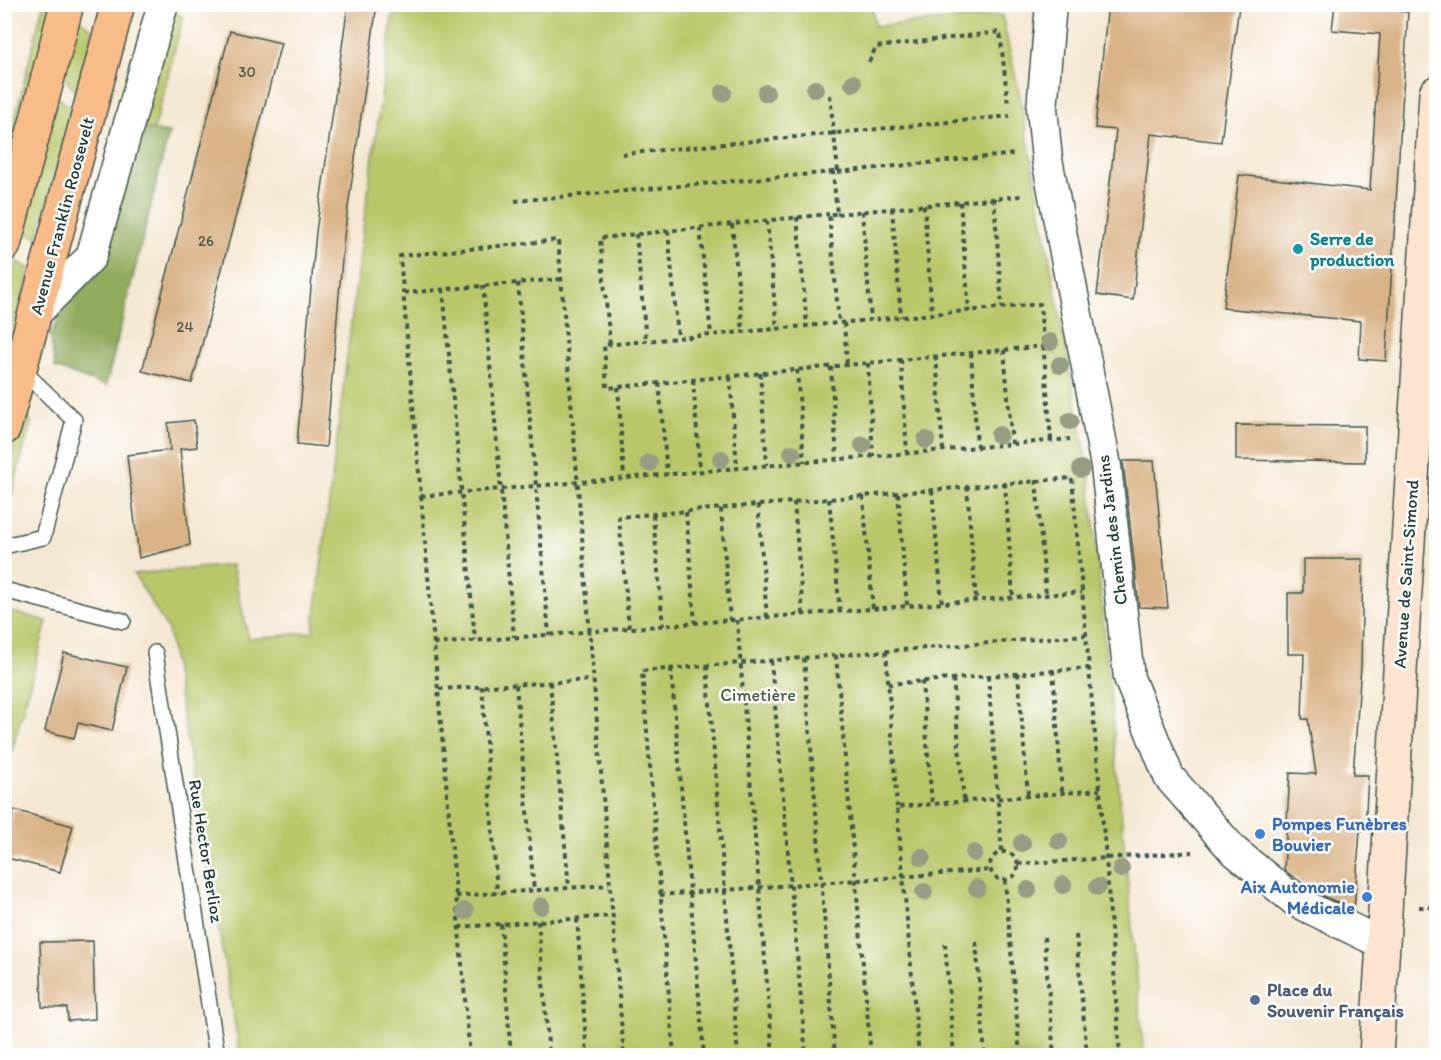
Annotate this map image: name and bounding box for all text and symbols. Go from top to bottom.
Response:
house number: 30 [238,63,256,81]
street label: Avenue Franklin Roosevelt [25,114,99,317]
place label: Serre de production [1309,228,1395,271]
house number: 26 [198,232,214,250]
marker: Serre de production [1291,242,1305,256]
house number: 24 [177,318,193,336]
street label: Chemin des Jardins [1092,454,1132,606]
street label: Avenue de Saint-Simond [1388,478,1424,669]
park label: Cimetière [720,684,796,706]
street label: Rue Hector Berlioz [184,778,228,925]
place label: Pompes Funèbres Bouvier [1272,813,1407,856]
marker: Pompes Funèbres Bouvier [1253,827,1267,841]
place label: Aix Autonomie Médicale [1240,876,1355,919]
marker: Aix Autonomie Médicale [1360,890,1374,904]
place label: Place du Souvenir Français [1267,979,1404,1022]
marker: Place du Souvenir Français [1248,993,1262,1007]

